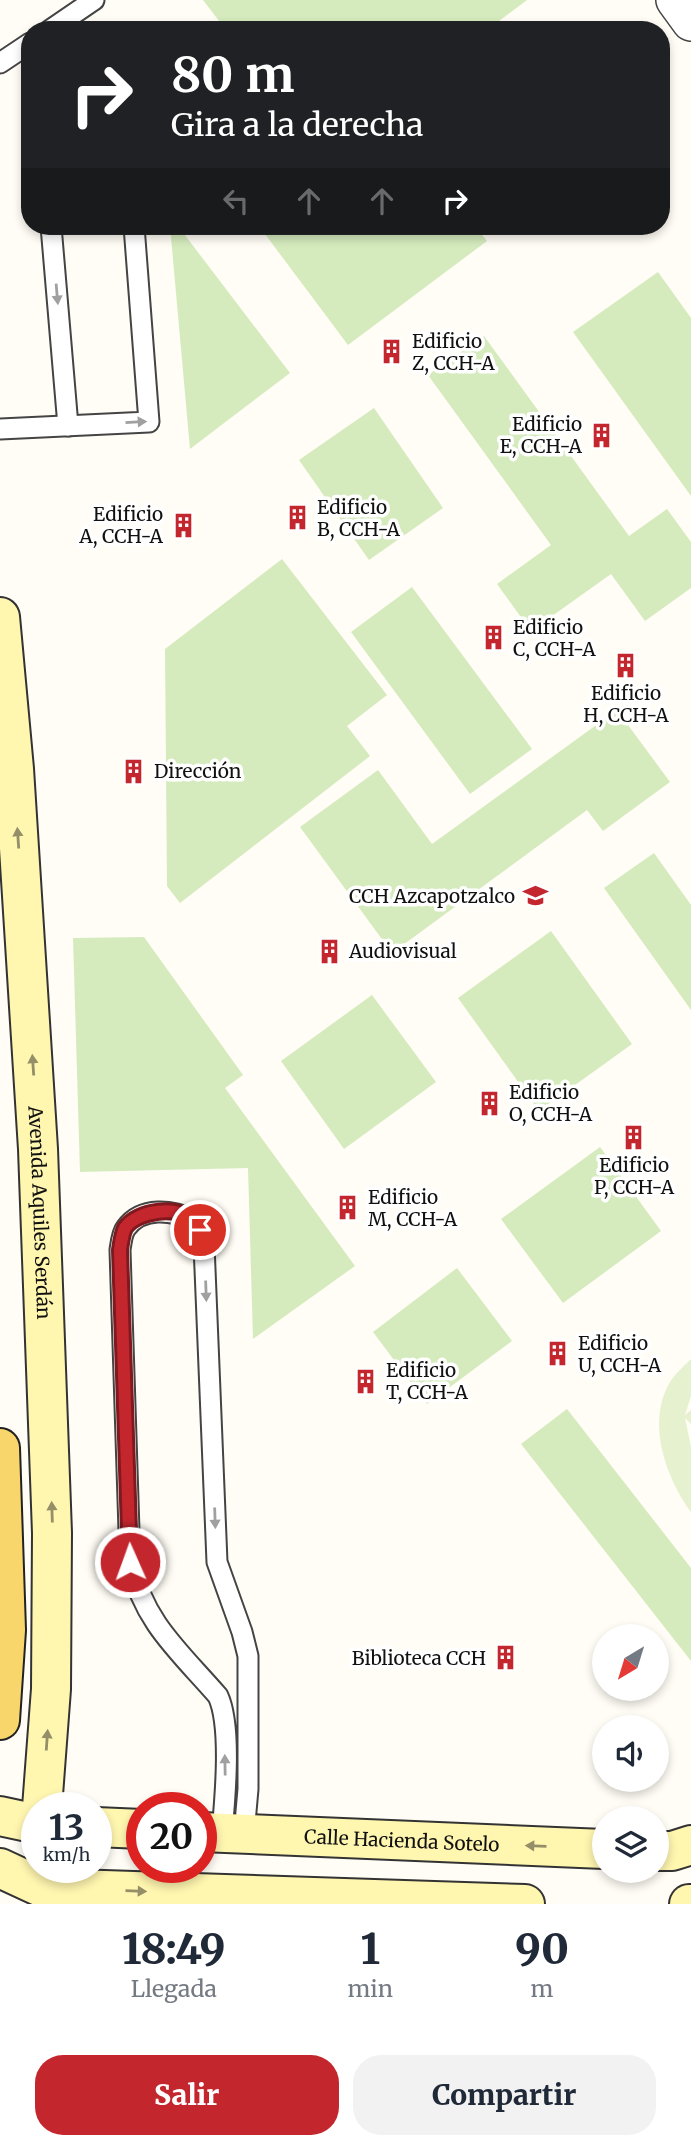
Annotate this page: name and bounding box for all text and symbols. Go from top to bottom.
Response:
text: 80 m [171,44,294,105]
icon: right [56,49,147,140]
text: Gira a la derecha [171,105,424,145]
icon: left [217,182,255,220]
icon: ahead [290,182,328,220]
icon: ahead [363,182,401,220]
icon: right [436,182,474,220]
one-way arrow [52,283,63,305]
place label: Edificio Z, CCH-A [412,329,495,375]
building icon: Edificio Z, CCH-A [378,338,406,366]
place label: Edificio E, CCH-A [500,412,583,458]
one-way arrow [126,417,148,428]
building icon: Edificio E, CCH-A [588,421,616,449]
place label: Edificio B, CCH-A [317,495,401,541]
place label: Edificio A, CCH-A [78,502,164,548]
building icon: Edificio B, CCH-A [283,504,311,532]
building icon: Edificio A, CCH-A [169,511,197,539]
place label: Edificio C, CCH-A [513,615,596,661]
building icon: Edificio C, CCH-A [479,624,507,652]
building icon: Edificio H, CCH-A [612,651,640,679]
place label: Edificio H, CCH-A [583,681,669,727]
building icon: Dirección [120,757,148,785]
place label: Dirección [154,759,242,783]
one-way arrow [12,827,23,849]
school or university icon: CCH Azcapotzalco [521,882,549,910]
place label: CCH Azcapotzalco [349,884,515,908]
building icon: Audiovisual [315,937,343,965]
place label: Audiovisual [348,939,457,963]
one-way arrow [27,1054,38,1076]
place label: Edificio O, CCH-A [509,1080,593,1126]
building icon: Edificio O, CCH-A [475,1089,503,1117]
street label: Avenida Aquiles Serdán [23,1104,56,1320]
building icon: Edificio P, CCH-A [620,1123,648,1151]
place label: Edificio P, CCH-A [594,1153,675,1199]
place label: Edificio M, CCH-A [368,1185,458,1231]
building icon: Edificio M, CCH-A [334,1194,362,1222]
pin [170,1200,230,1260]
icon: arrive [181,1211,219,1249]
one-way arrow [201,1280,212,1302]
place label: Edificio U, CCH-A [578,1331,662,1377]
building icon: Edificio U, CCH-A [544,1340,572,1368]
place label: Edificio T, CCH-A [386,1358,469,1404]
building icon: Edificio T, CCH-A [352,1367,380,1395]
one-way arrow [46,1501,57,1523]
one-way arrow [210,1507,221,1529]
position arrow [93,1525,167,1599]
north arrow [592,1624,668,1701]
map controls [592,1624,669,1883]
building icon: Biblioteca CCH [492,1644,520,1672]
place label: Biblioteca CCH [352,1646,486,1670]
button: sound [592,1715,669,1792]
one-way arrow [42,1728,53,1750]
one-way arrow [219,1754,231,1776]
speed limit sign: 20 [126,1792,217,1883]
text: 13 [49,1806,84,1850]
button: layers [592,1806,669,1883]
street label: Calle Hacienda Sotelo [304,1824,500,1857]
one-way arrow [524,1841,546,1852]
text: km/h [43,1843,90,1866]
one-way arrow [125,1885,147,1896]
text: 18:49 [122,1923,226,1975]
text: 1 [360,1923,380,1975]
text: 90 [515,1923,569,1975]
text: Llegada [131,1974,217,2003]
text: min [347,1974,393,2003]
text: m [531,1974,553,2003]
button: Salir [35,2055,339,2135]
button: Compartir [353,2055,656,2135]

